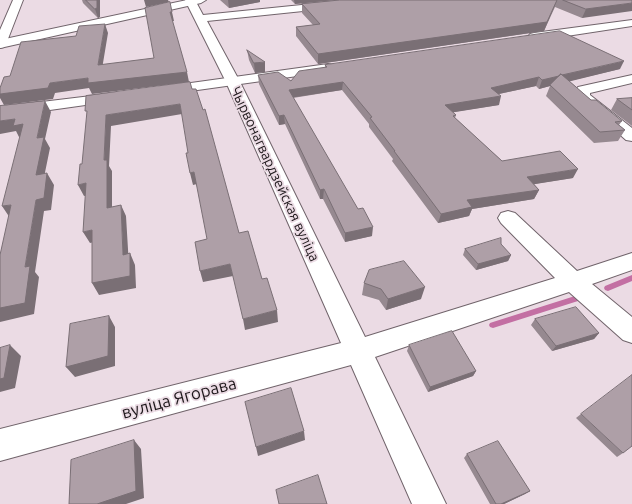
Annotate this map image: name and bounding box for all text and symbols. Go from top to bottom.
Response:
street label: Чырвонагвардзейская вуліца [227,84,323,264]
street label: вуліца Ягорава [119,373,239,423]

